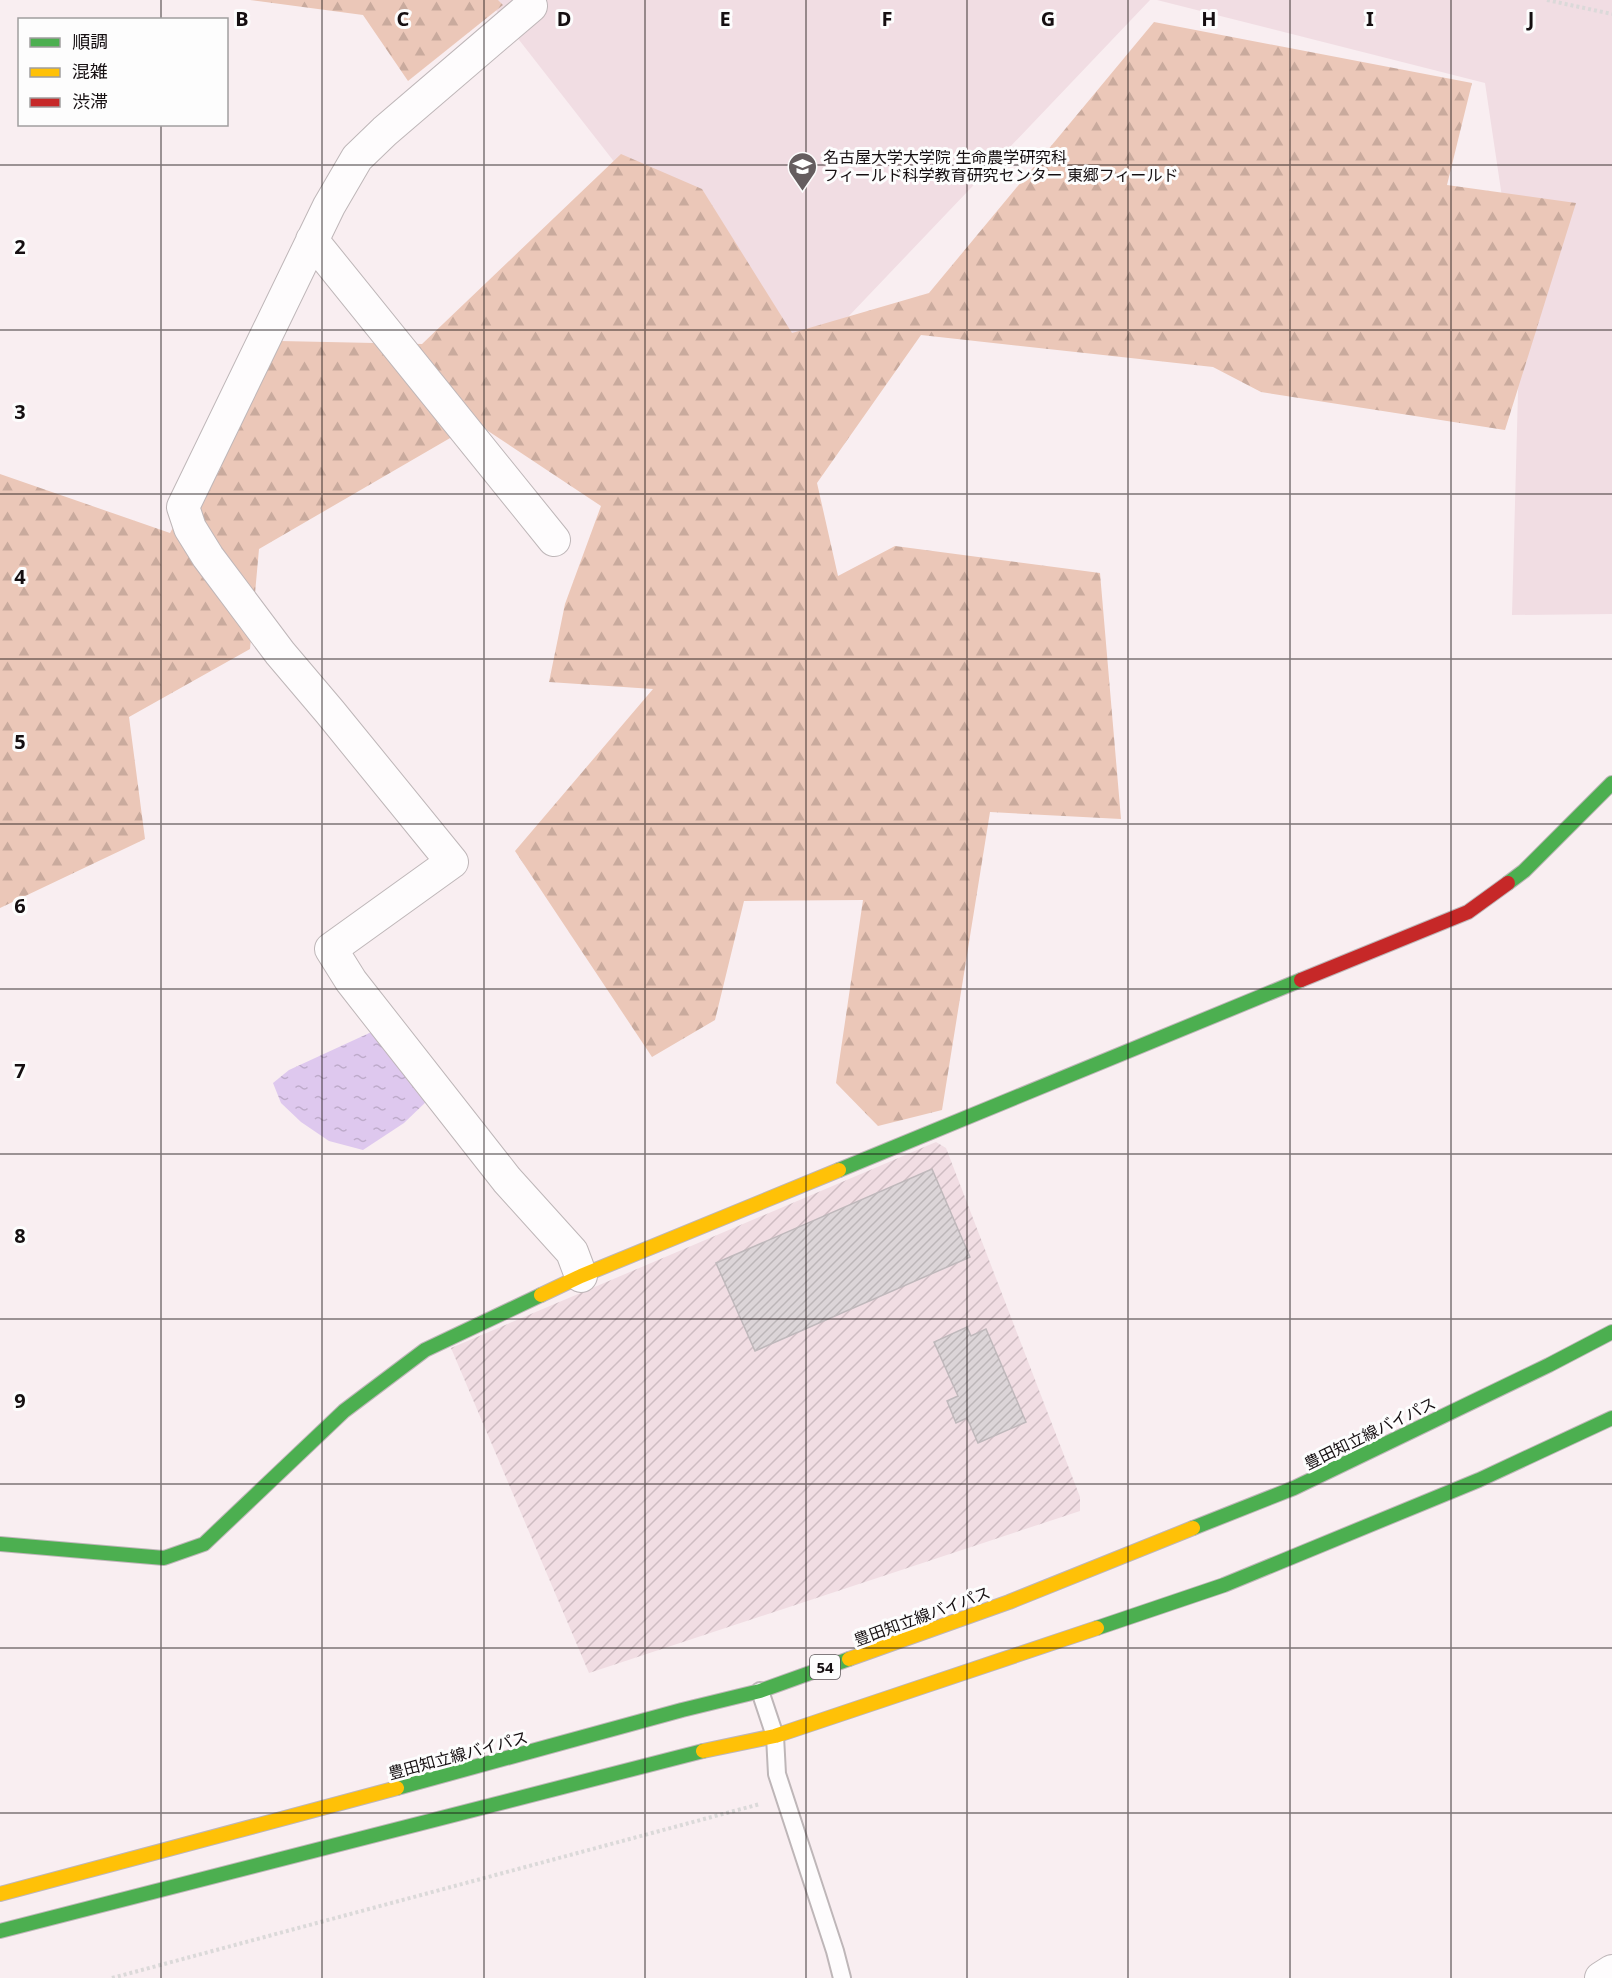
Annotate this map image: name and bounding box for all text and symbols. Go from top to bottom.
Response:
text: B [235,5,249,32]
text: C [397,5,410,32]
text: D [557,5,571,32]
text: E [719,5,731,32]
text: F [882,5,892,32]
text: G [1041,5,1055,32]
text: H [1201,5,1217,32]
text: I [1366,5,1374,32]
text: J [1526,5,1534,32]
legend [18,18,228,126]
text: 順調 [72,29,108,53]
text: 混雑 [72,59,108,83]
text: 渋滞 [72,89,108,113]
place label: 名古屋大学大学院 生命農学研究科 フィールド科学教育研究センター 東郷フィールド [823,146,1179,186]
school or university icon: 名古屋大学大学院 生命農学研究科 フィールド科学教育研究センター 東郷フィールド [786,150,818,192]
text: 2 [14,233,26,260]
text: 3 [14,398,26,425]
text: 4 [14,563,26,590]
text: 5 [14,728,26,755]
text: 6 [14,892,26,919]
text: 7 [14,1057,26,1084]
text: 8 [14,1222,26,1249]
text: 9 [14,1387,26,1414]
street label: 豊田知立線バイパス [1301,1392,1439,1474]
street label: 豊田知立線バイパス [851,1581,993,1651]
road number: 54 [810,1655,840,1679]
street label: 豊田知立線バイパス [386,1726,530,1784]

